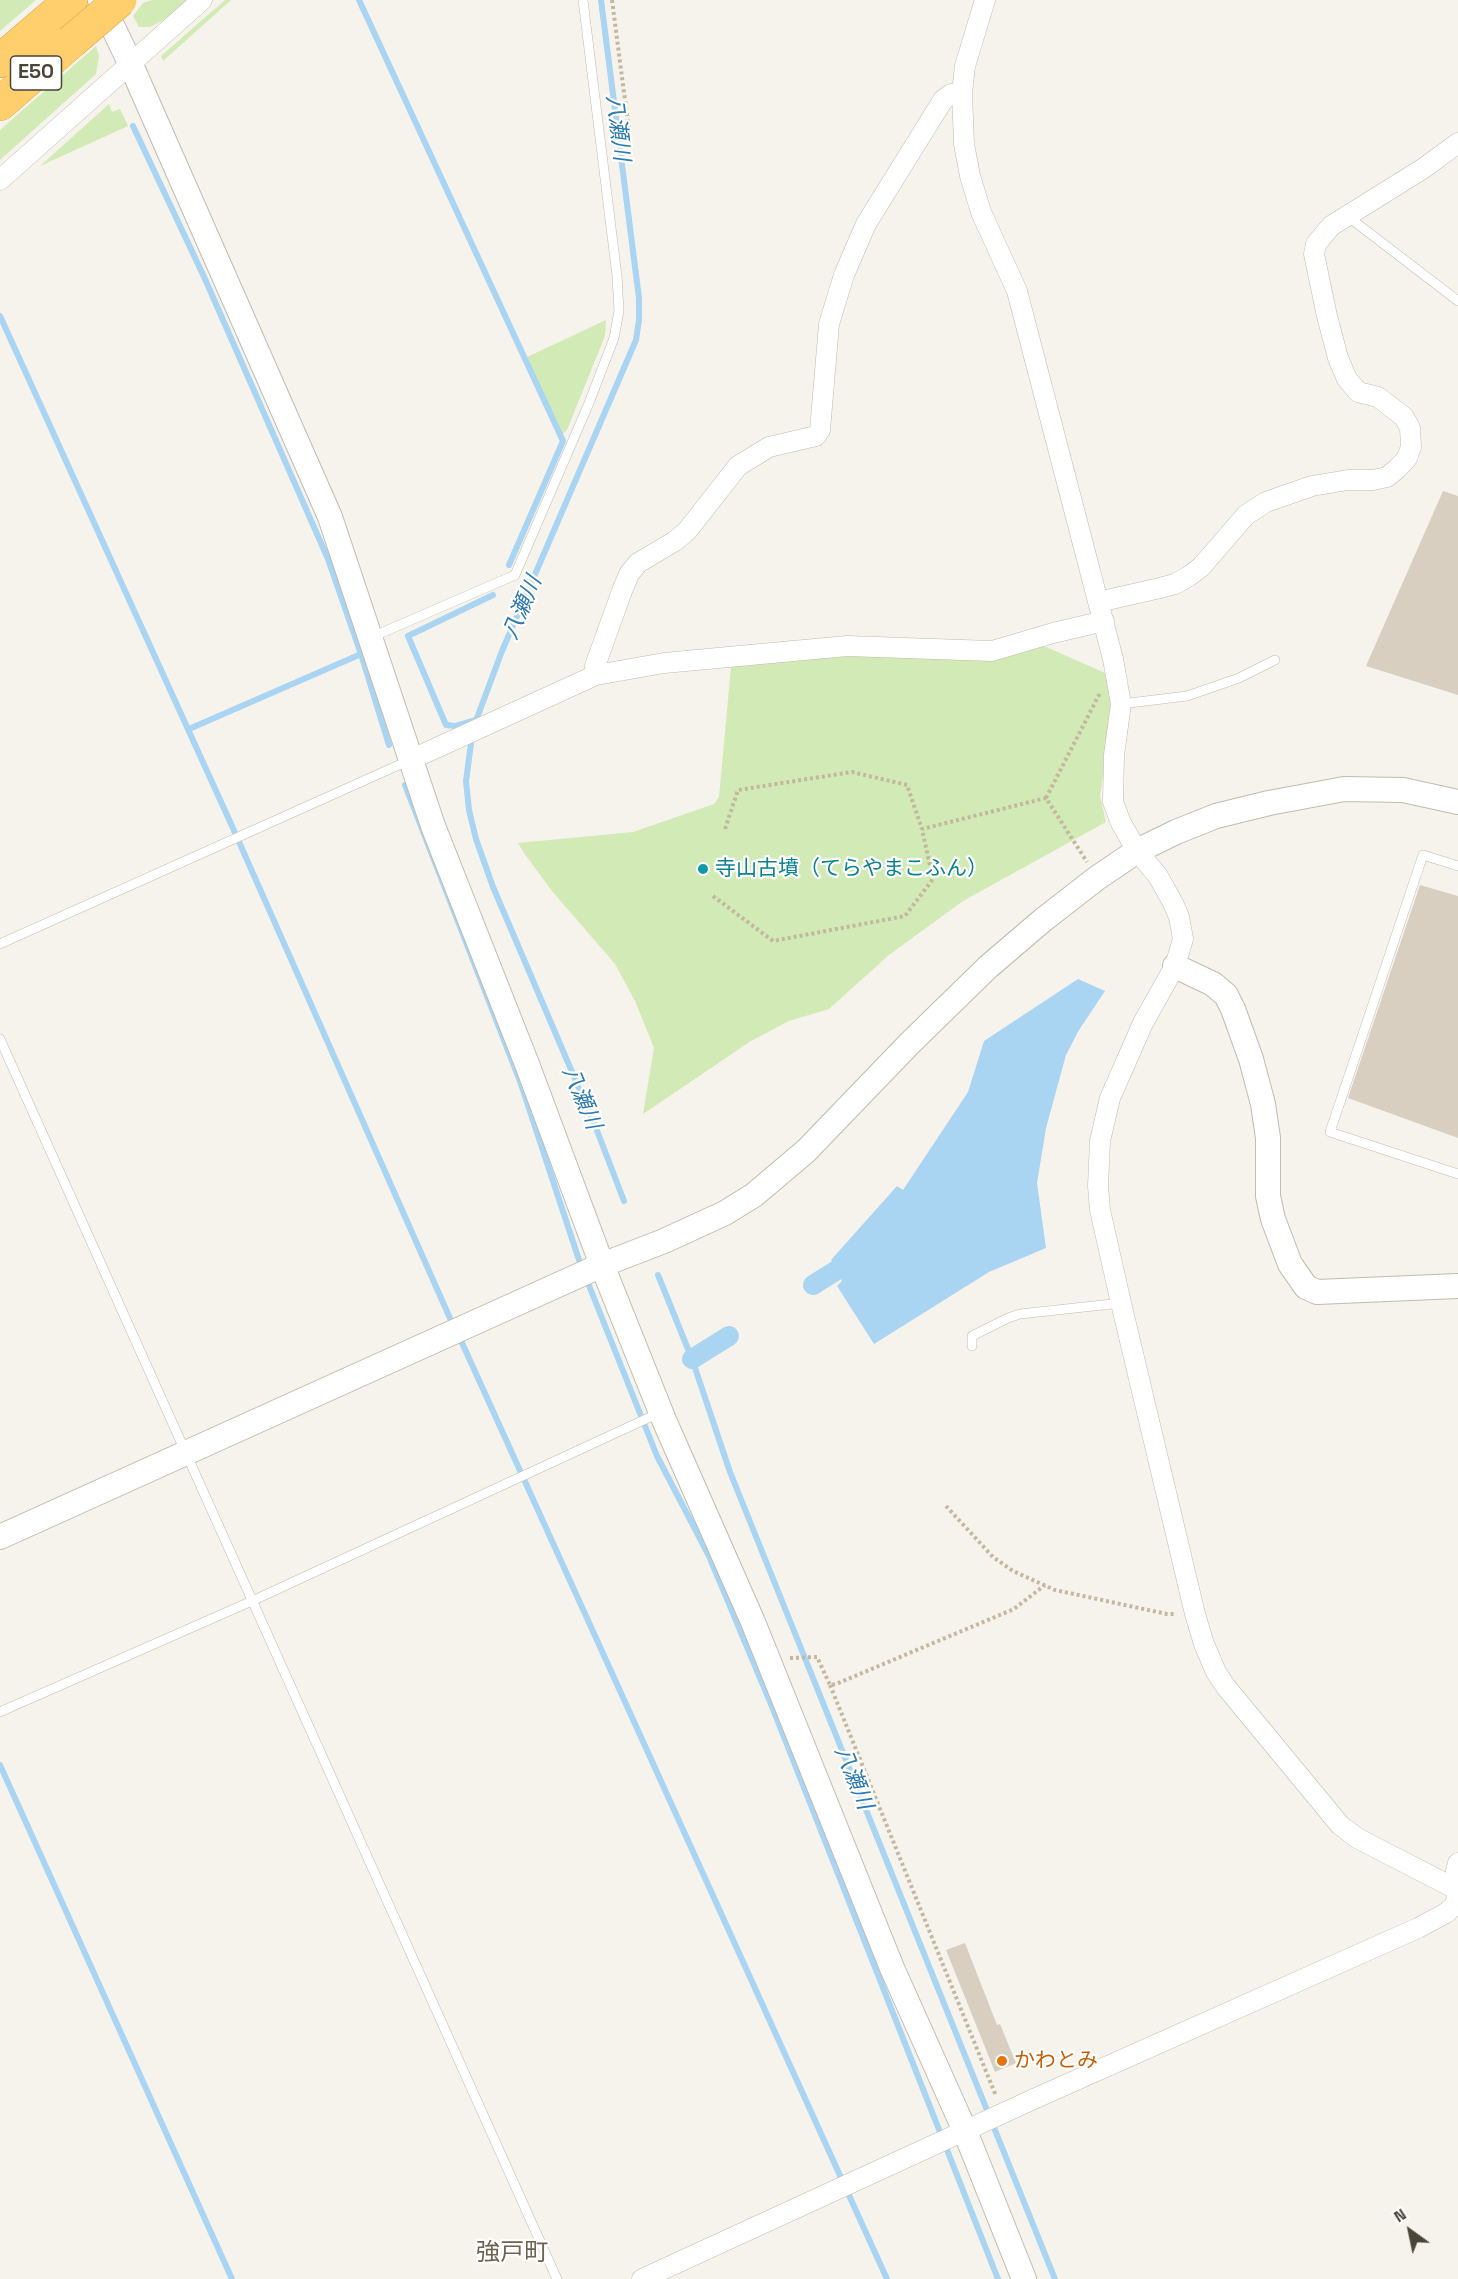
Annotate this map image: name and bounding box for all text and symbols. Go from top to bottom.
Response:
road number: E50 [10,56,62,90]
water label: 八瀬川 [600,94,634,162]
water label: 八瀬川 [498,572,548,644]
place label: 寺山古墳（てらやまこふん） [715,856,988,882]
marker: 寺山古墳（てらやまこふん） [696,862,710,876]
water label: 八瀬川 [556,1062,606,1134]
water label: 八瀬川 [828,1742,878,1814]
place label: かわとみ [1014,2048,1098,2074]
marker: かわとみ [995,2054,1009,2068]
north arrow [1380,2201,1440,2261]
text: N [1390,2204,1410,2227]
district label: 強戸町 [476,2239,548,2267]

